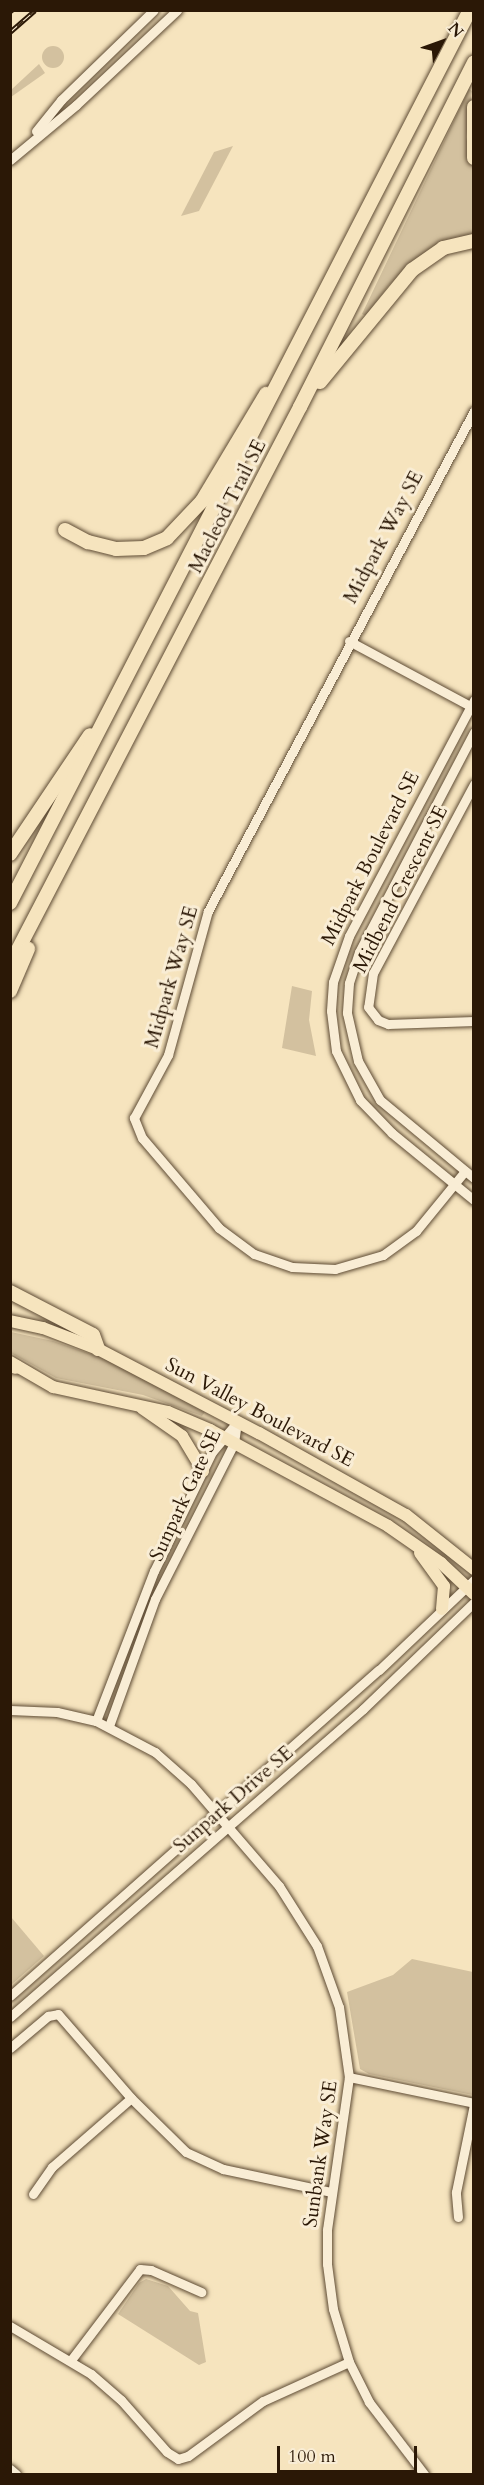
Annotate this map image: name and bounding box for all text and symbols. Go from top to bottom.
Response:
north arrow [412,12,472,72]
text: N [443,18,468,43]
street label: Macleod Trail SE [183,435,271,577]
street label: Midpark Way SE [338,467,428,607]
street label: Midpark Boulevard SE [316,767,424,949]
street label: Midbend Crescent SE [347,801,453,977]
street label: Midpark Way SE [139,903,203,1051]
street label: Sun Valley Boulevard SE [162,1352,358,1472]
street label: Sunpark Gate SE [144,1425,226,1565]
street label: Sunpark Drive SE [168,1740,298,1858]
street label: Sunbank Way SE [298,2079,342,2229]
scale bar [280,2434,420,2472]
text: 100 m [288,2444,336,2469]

